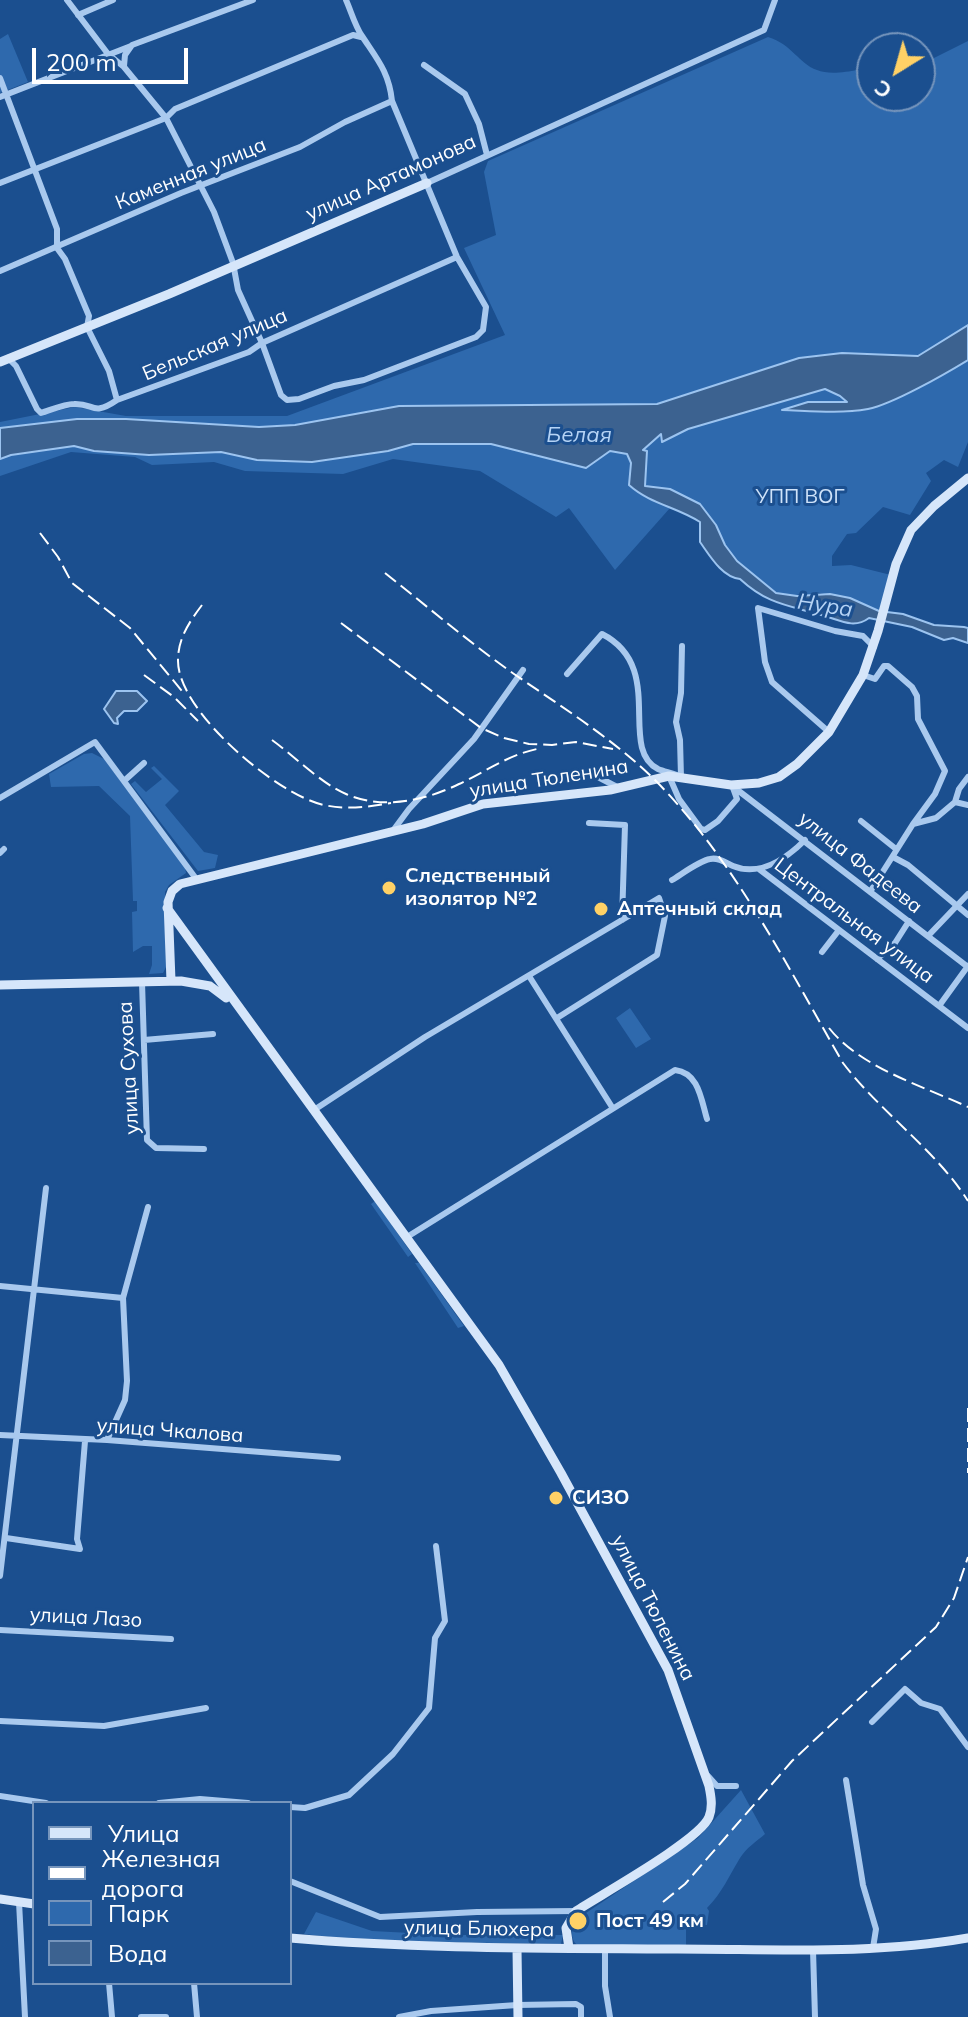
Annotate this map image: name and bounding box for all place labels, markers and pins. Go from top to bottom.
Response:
place label: Следственный изолятор №2 [405,864,550,911]
marker: Следственный изолятор №2 [380,879,398,897]
place label: Аптечный склад [617,897,782,921]
marker: Аптечный склад [592,900,610,918]
place label: СИЗО [572,1486,629,1510]
marker: СИЗО [547,1489,565,1507]
place label: Пост 49 км [596,1909,704,1933]
marker: Пост 49 км [567,1910,589,1932]

